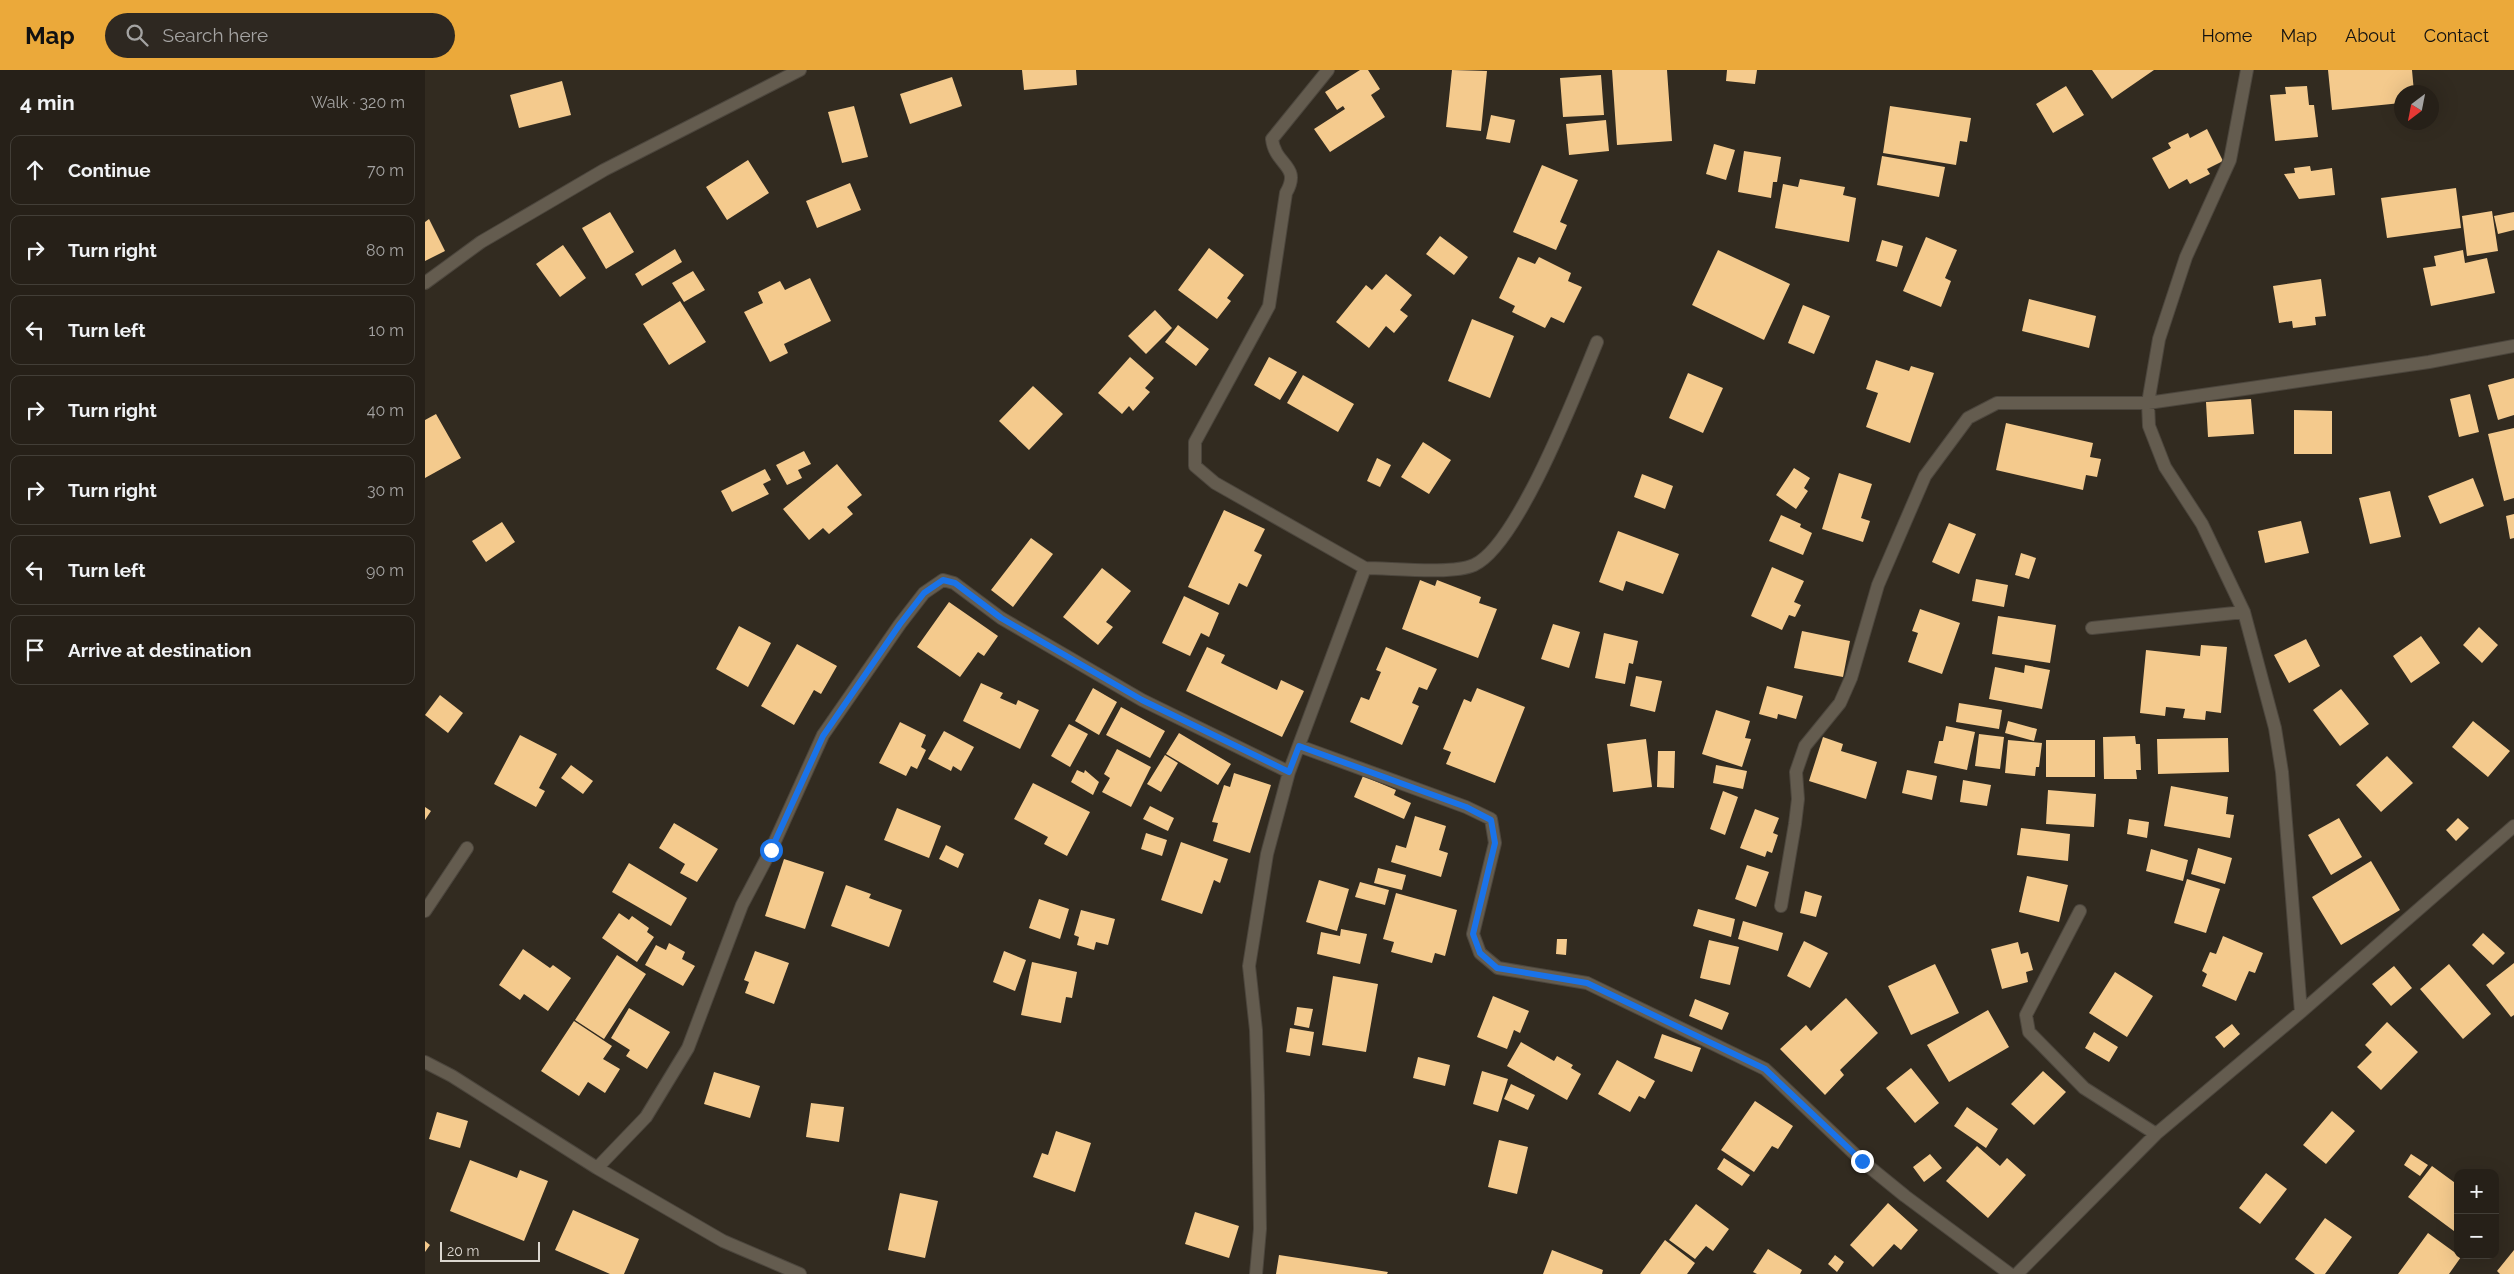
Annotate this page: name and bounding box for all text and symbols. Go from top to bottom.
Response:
search box [105,13,455,58]
text: Map [25,21,75,50]
icon: search [123,21,151,49]
text: Search here [163,24,268,46]
text: Home [2201,25,2252,46]
text: Map [2280,25,2317,46]
text: About [2345,25,2396,46]
text: Contact [2424,25,2489,46]
north arrow [2394,85,2439,130]
text: 4 min [20,90,75,115]
text: Walk · 320 m [311,93,405,112]
icon: ahead [21,156,49,184]
text: Continue [68,159,151,181]
text: 70 m [367,161,404,180]
icon: right [21,236,49,264]
text: Turn right [68,239,157,261]
text: 80 m [366,241,404,260]
icon: left [21,316,49,344]
text: Turn left [68,319,145,341]
text: 10 m [369,321,404,340]
icon: right [21,396,49,424]
text: Turn right [68,399,157,421]
text: 40 m [367,401,404,420]
icon: right [21,476,49,504]
text: Turn right [68,479,157,501]
text: 30 m [367,481,404,500]
icon: left [21,556,49,584]
text: Turn left [68,559,145,581]
text: 90 m [366,561,404,580]
icon: arrive [21,636,49,664]
text: Arrive at destination [68,639,252,661]
route start [760,839,783,862]
route end [1851,1150,1874,1173]
map controls [2454,1169,2499,1259]
button: + [2454,1169,2499,1214]
button: − [2454,1214,2499,1259]
scale bar [440,1239,540,1262]
text: 20 m [447,1243,479,1259]

